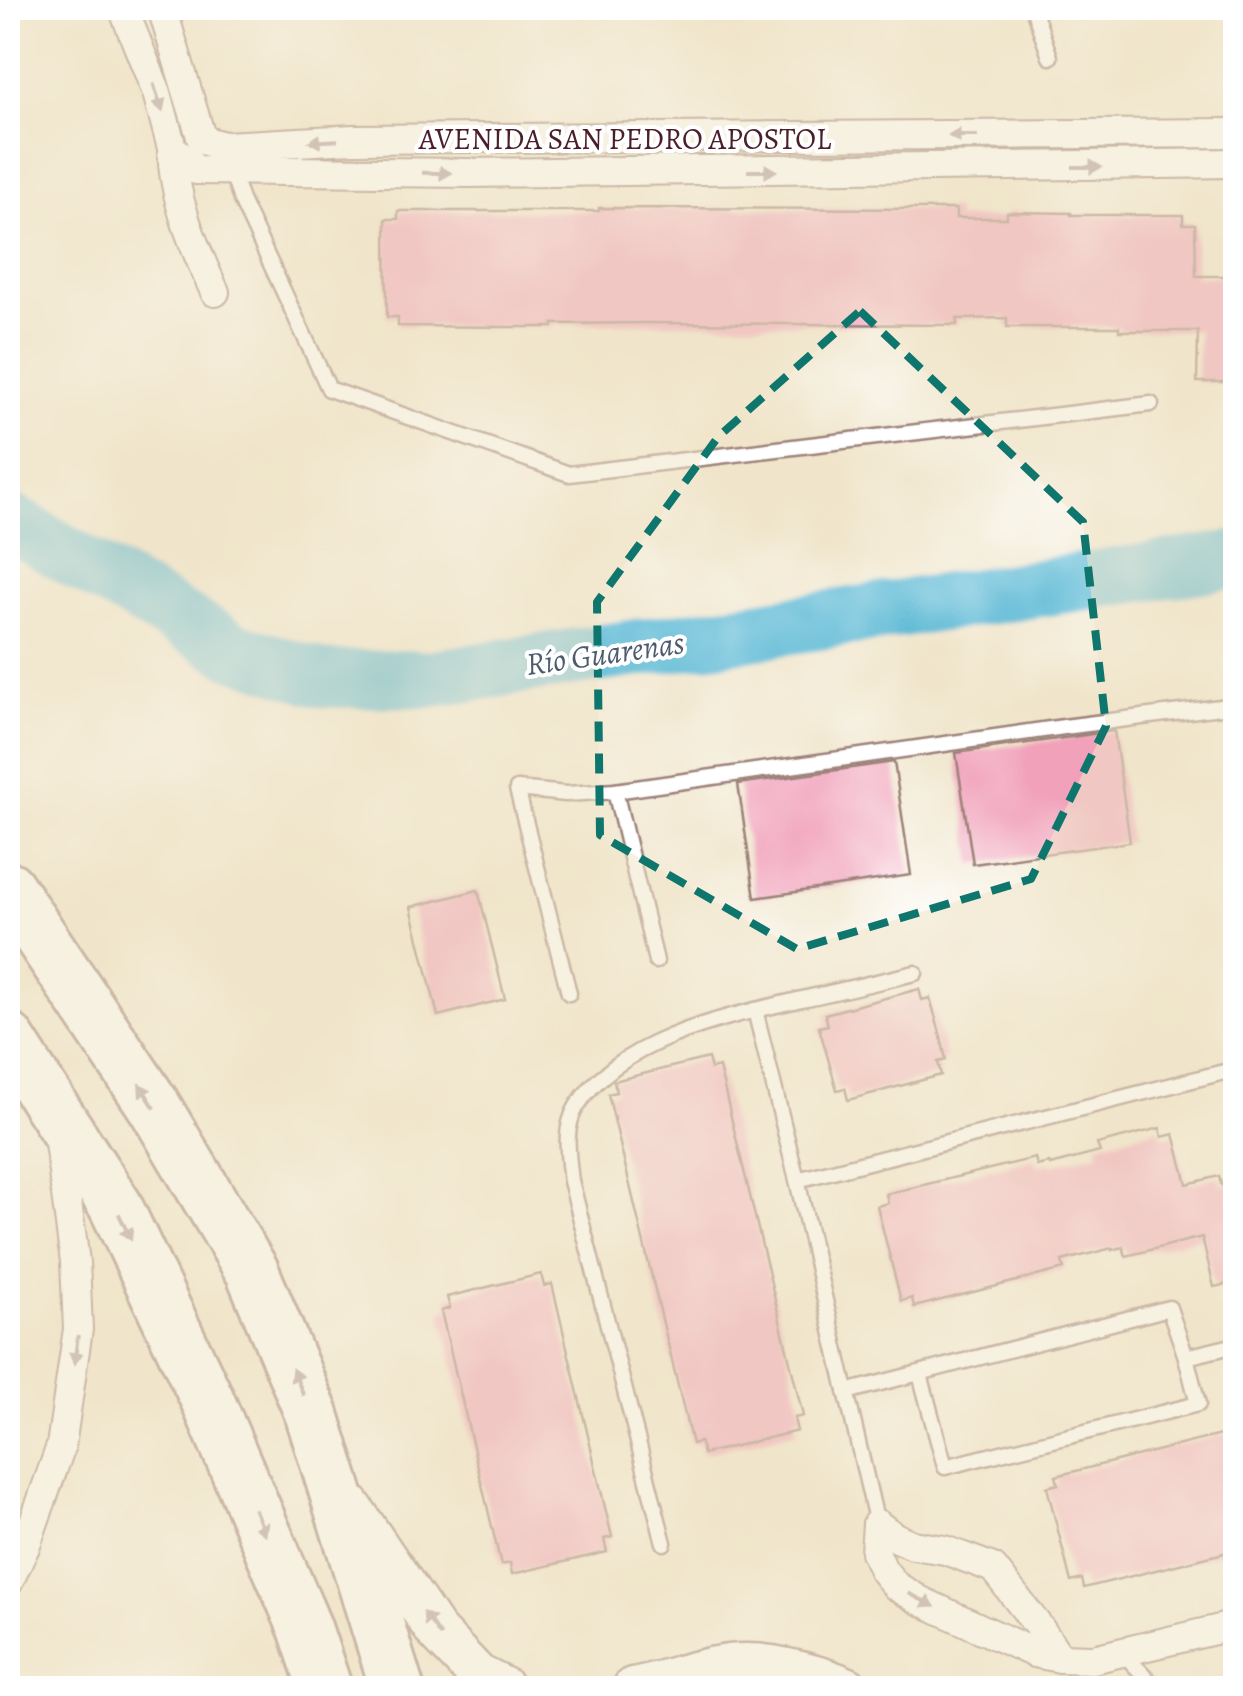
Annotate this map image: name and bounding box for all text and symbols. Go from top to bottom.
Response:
one-way arrow [151,84,166,114]
street label: AVENIDA SAN PEDRO APOSTOL [418,119,832,159]
one-way arrow [947,128,979,144]
one-way arrow [307,133,339,149]
one-way arrow [1071,158,1103,174]
one-way arrow [746,163,778,179]
one-way arrow [421,165,453,181]
water label: Río Guarenas [523,620,687,686]
one-way arrow [138,1082,156,1109]
one-way arrow [117,1212,134,1241]
one-way arrow [68,1335,84,1366]
one-way arrow [290,1367,306,1397]
one-way arrow [252,1508,268,1538]
one-way arrow [908,1591,937,1608]
one-way arrow [423,1611,442,1637]

